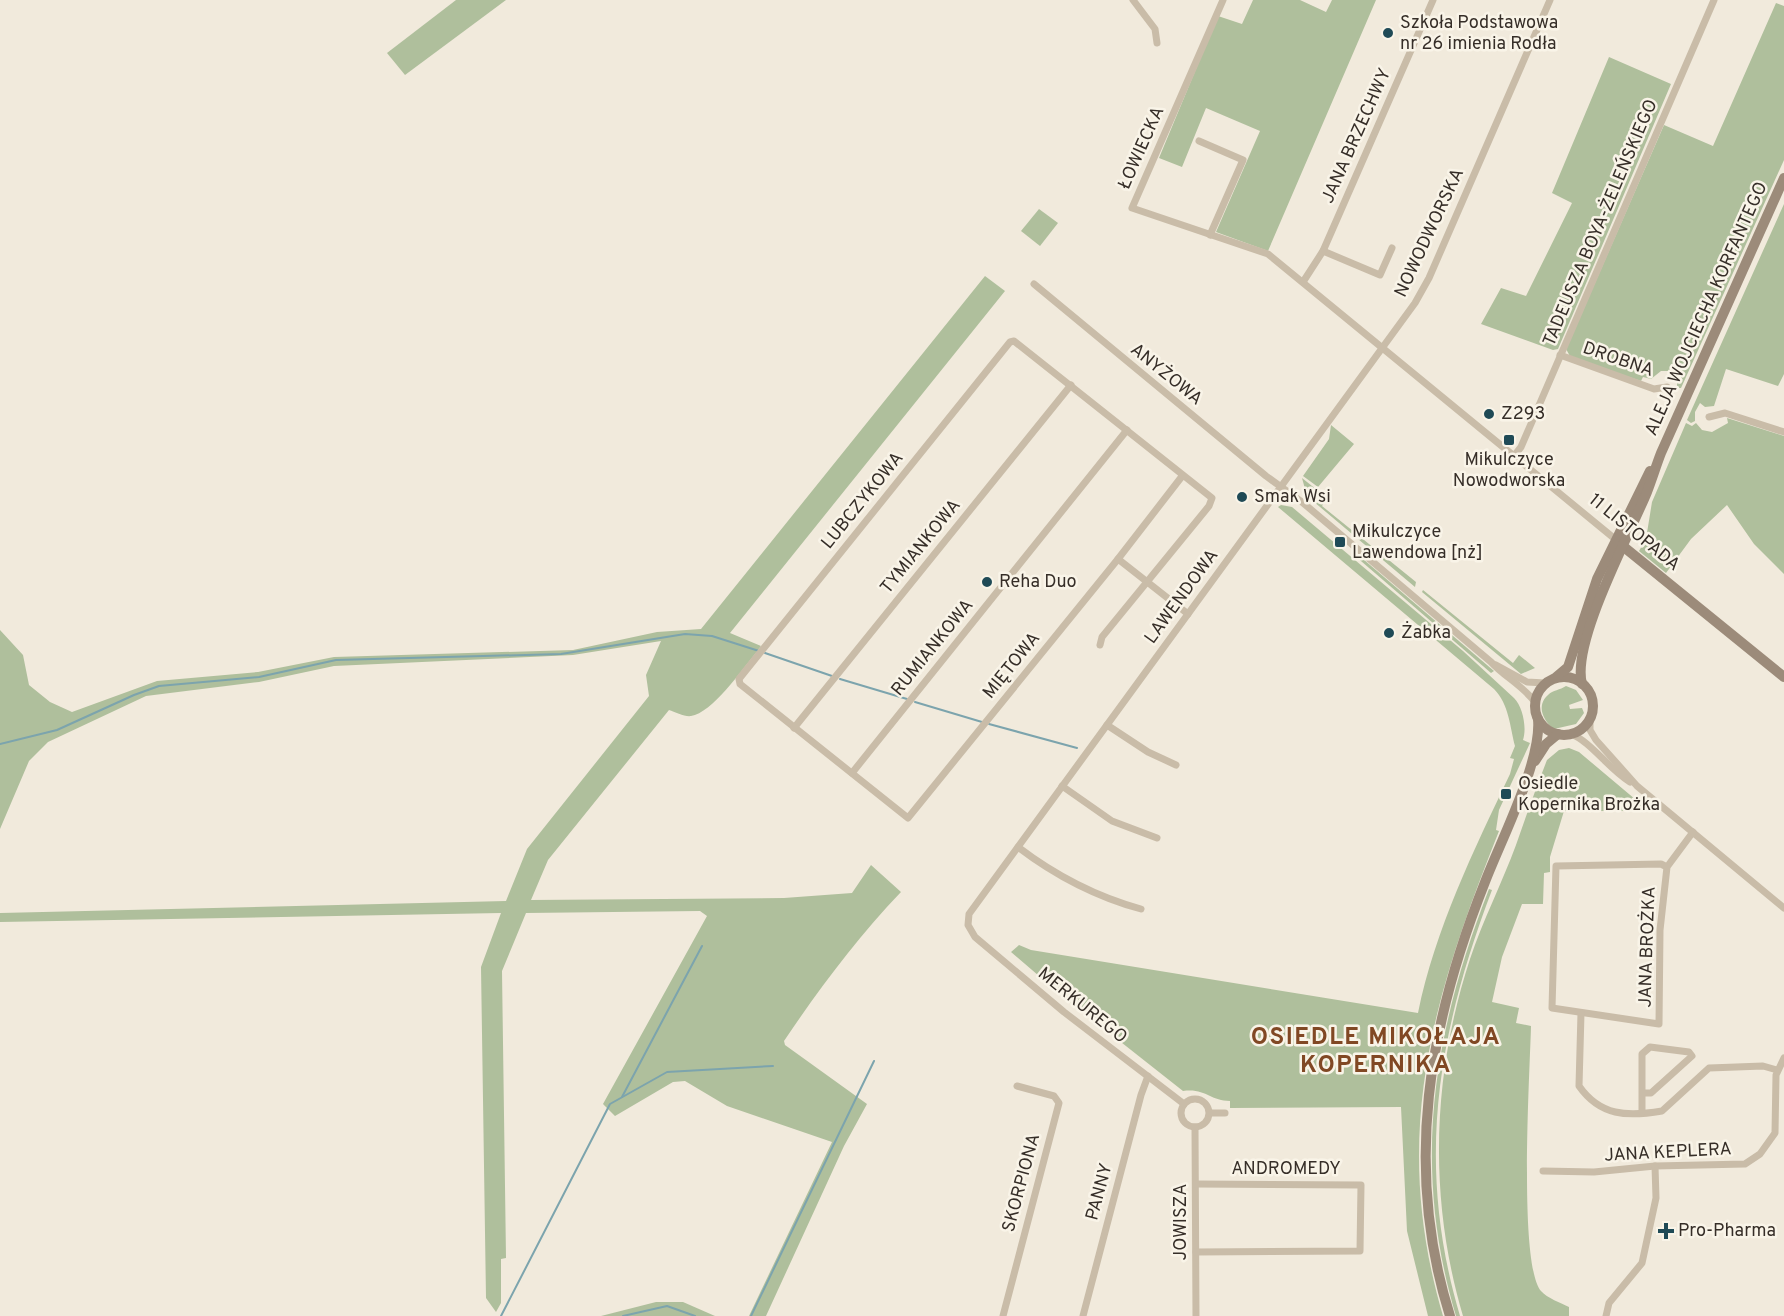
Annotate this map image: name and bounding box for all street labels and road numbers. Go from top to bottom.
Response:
street label: JANA BRZECHWY [1317,65,1397,207]
street label: TADEUSZA BOYA-ŻELEŃSKIEGO [1537,95,1664,350]
street label: ŁOWIECKA [1114,103,1170,193]
street label: NOWODWORSKA [1390,165,1470,301]
street label: ALEJA WOJCIECHA KORFANTEGO [1640,178,1774,440]
street label: ANYŻOWA [1125,337,1208,411]
street label: DROBNA [1579,337,1657,383]
street label: LUBCZYKOWA [817,448,909,554]
street label: 11 LISTOPADA [1584,489,1684,577]
street label: TYMIANKOWA [876,495,966,599]
street label: LAWENDOWA [1140,545,1224,649]
street label: RUMIANKOWA [887,595,979,701]
street label: MIĘTOWA [978,628,1046,704]
street label: JANA BROŻKA [1632,886,1662,1008]
street label: MERKUREGO [1033,963,1131,1049]
street label: SKORPIONA [998,1131,1046,1235]
street label: JANA KEPLERA [1604,1138,1732,1168]
street label: ANDROMEDY [1231,1158,1341,1181]
street label: PANNY [1081,1161,1119,1223]
street label: JOWISZA [1170,1184,1193,1261]

